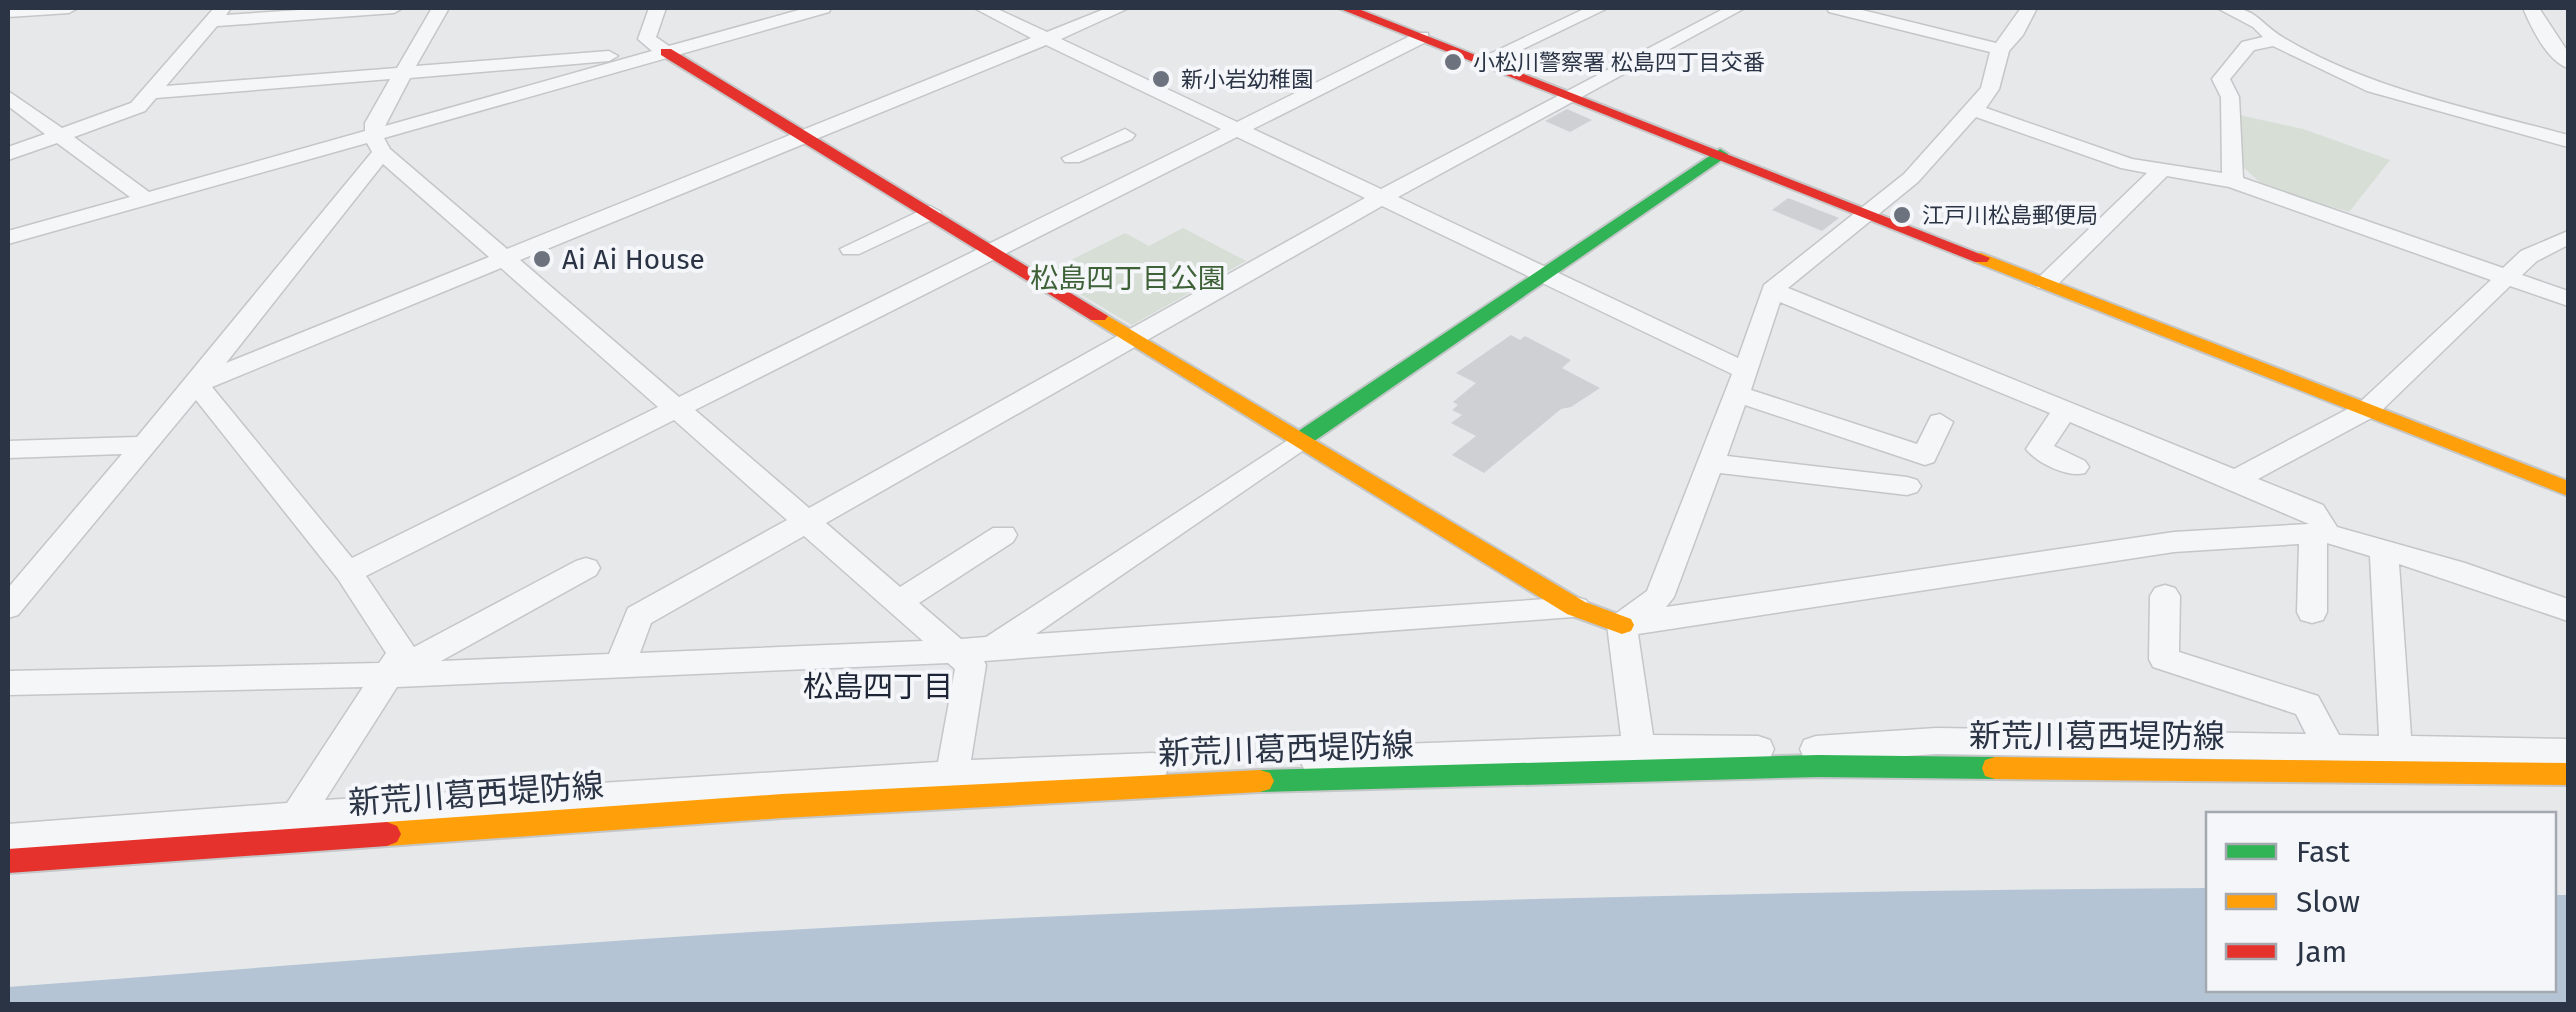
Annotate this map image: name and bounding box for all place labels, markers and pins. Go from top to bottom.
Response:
place label: 小松川警察署 松島四丁目交番 [1473,49,1765,76]
marker: 小松川警察署 松島四丁目交番 [1442,51,1464,73]
place label: 新小岩幼稚園 [1181,66,1313,93]
marker: 新小岩幼稚園 [1150,68,1172,90]
place label: 江戸川松島郵便局 [1922,202,2098,229]
marker: 江戸川松島郵便局 [1891,204,1913,226]
place label: Ai Ai House [562,243,705,276]
marker: Ai Ai House [531,248,553,270]

